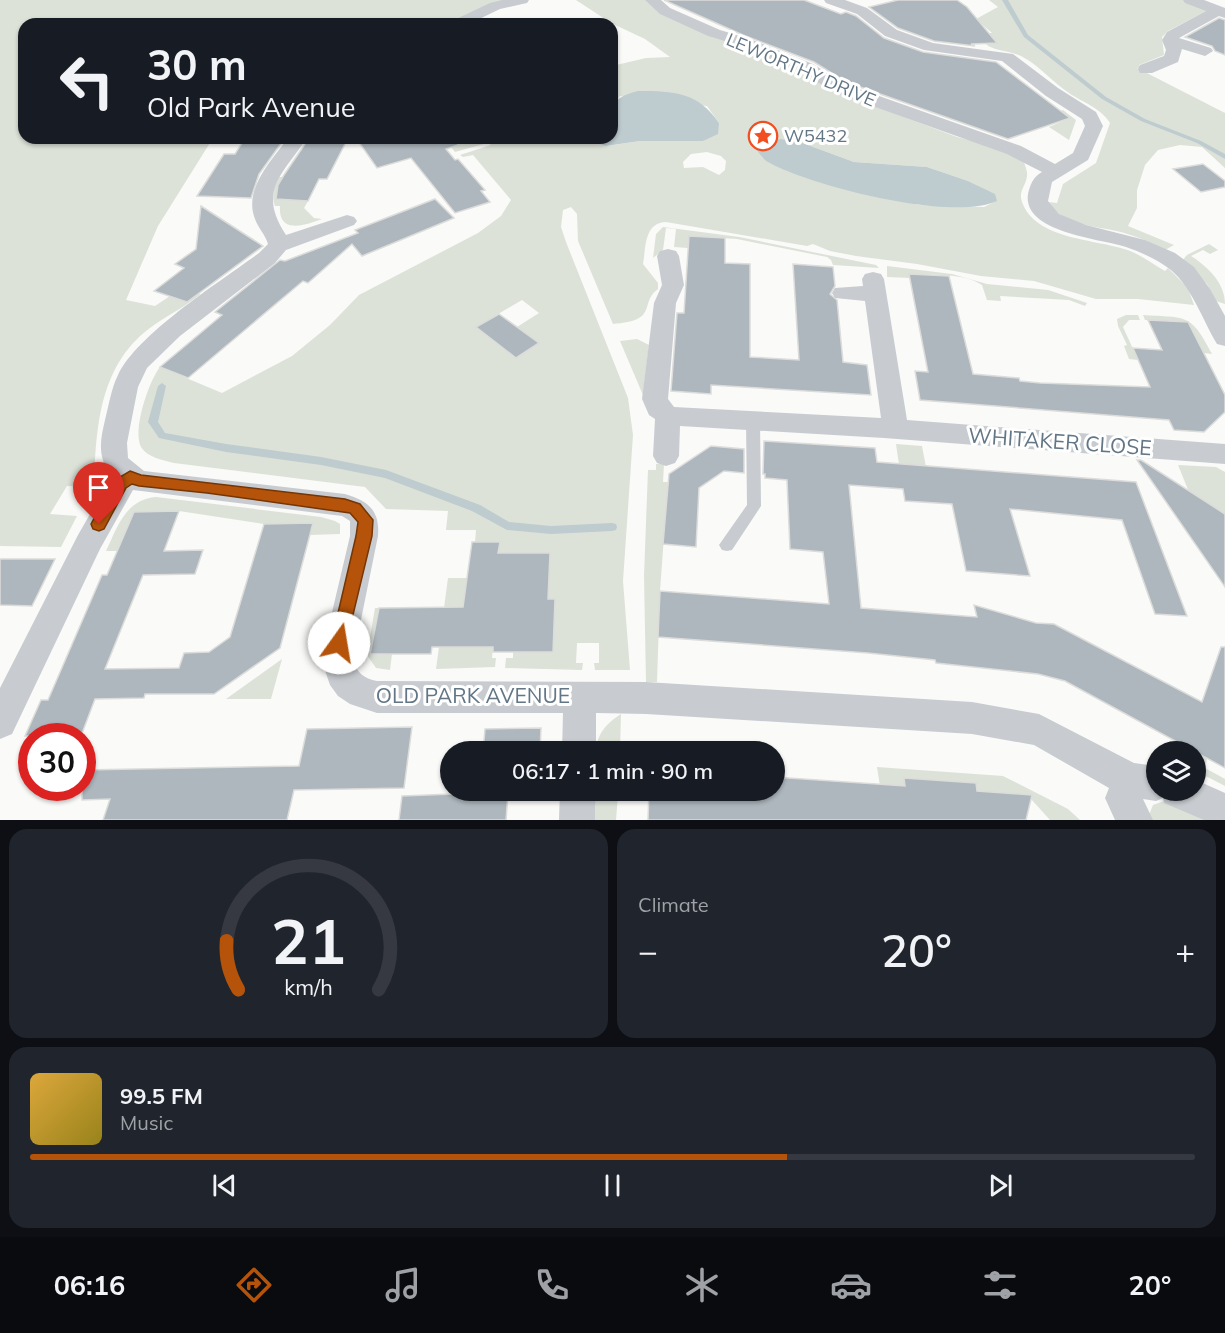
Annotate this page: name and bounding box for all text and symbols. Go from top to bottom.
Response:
street label: LEWORTHY DRIVE [723,28,879,111]
text: 30 m [147,38,247,91]
icon: left [48,42,126,120]
text: Old Park Avenue [147,90,355,124]
place icon: W5432 [747,120,779,152]
place label: W5432 [784,124,847,147]
street label: WHITAKER CLOSE [968,422,1153,460]
pin [73,462,124,524]
icon: arrive [82,471,115,504]
position arrow [307,611,371,675]
street label: OLD PARK AVENUE [376,682,570,708]
speed limit sign: 30 [18,723,96,801]
map controls [1146,741,1206,801]
button: layers [1146,741,1206,801]
text: 06:17 · 1 min · 90 m [512,757,713,785]
text: Climate [638,892,709,917]
text: 21 [271,901,346,980]
text: 20° [881,922,952,978]
text: − [638,930,658,971]
text: + [1175,930,1195,971]
text: km/h [284,974,333,1001]
text: 99.5 FM [120,1082,203,1110]
text: Music [120,1110,173,1135]
icon: previous [208,1169,241,1202]
icon: pause [596,1169,629,1202]
icon: next [984,1169,1017,1202]
icon: directions [233,1264,275,1306]
icon: music [382,1264,424,1306]
icon: phone [531,1264,573,1306]
icon: climate [681,1264,723,1306]
icon: car [830,1264,872,1306]
icon: filters [979,1264,1021,1306]
text: 06:16 [54,1268,125,1302]
text: 20° [1129,1268,1171,1302]

